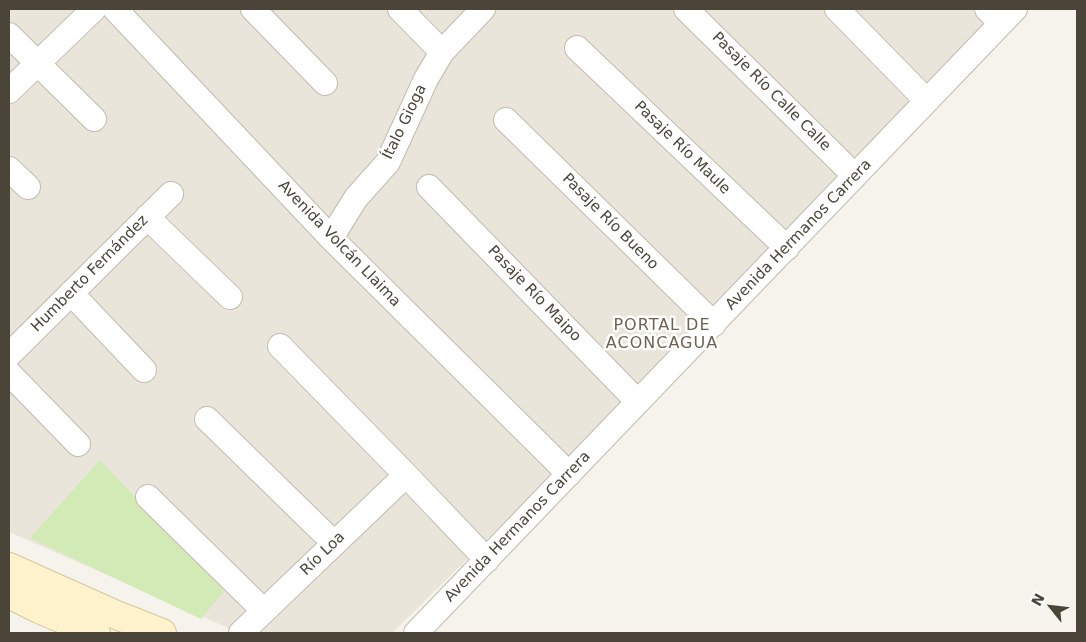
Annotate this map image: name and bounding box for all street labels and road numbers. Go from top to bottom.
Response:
street label: Pasaje Río Calle Calle [708,29,834,155]
street label: Ítalo Gioga [379,82,431,162]
street label: Pasaje Río Maule [630,98,734,198]
street label: Avenida Hermanos Carrera [722,156,876,314]
street label: Pasaje Río Bueno [558,170,662,274]
street label: Avenida Volcán Llaima [274,177,404,311]
street label: Humberto Fernández [28,212,152,336]
street label: Pasaje Río Maipo [484,242,584,346]
street label: Avenida Hermanos Carrera [441,448,595,606]
street label: Río Loa [297,528,349,580]

